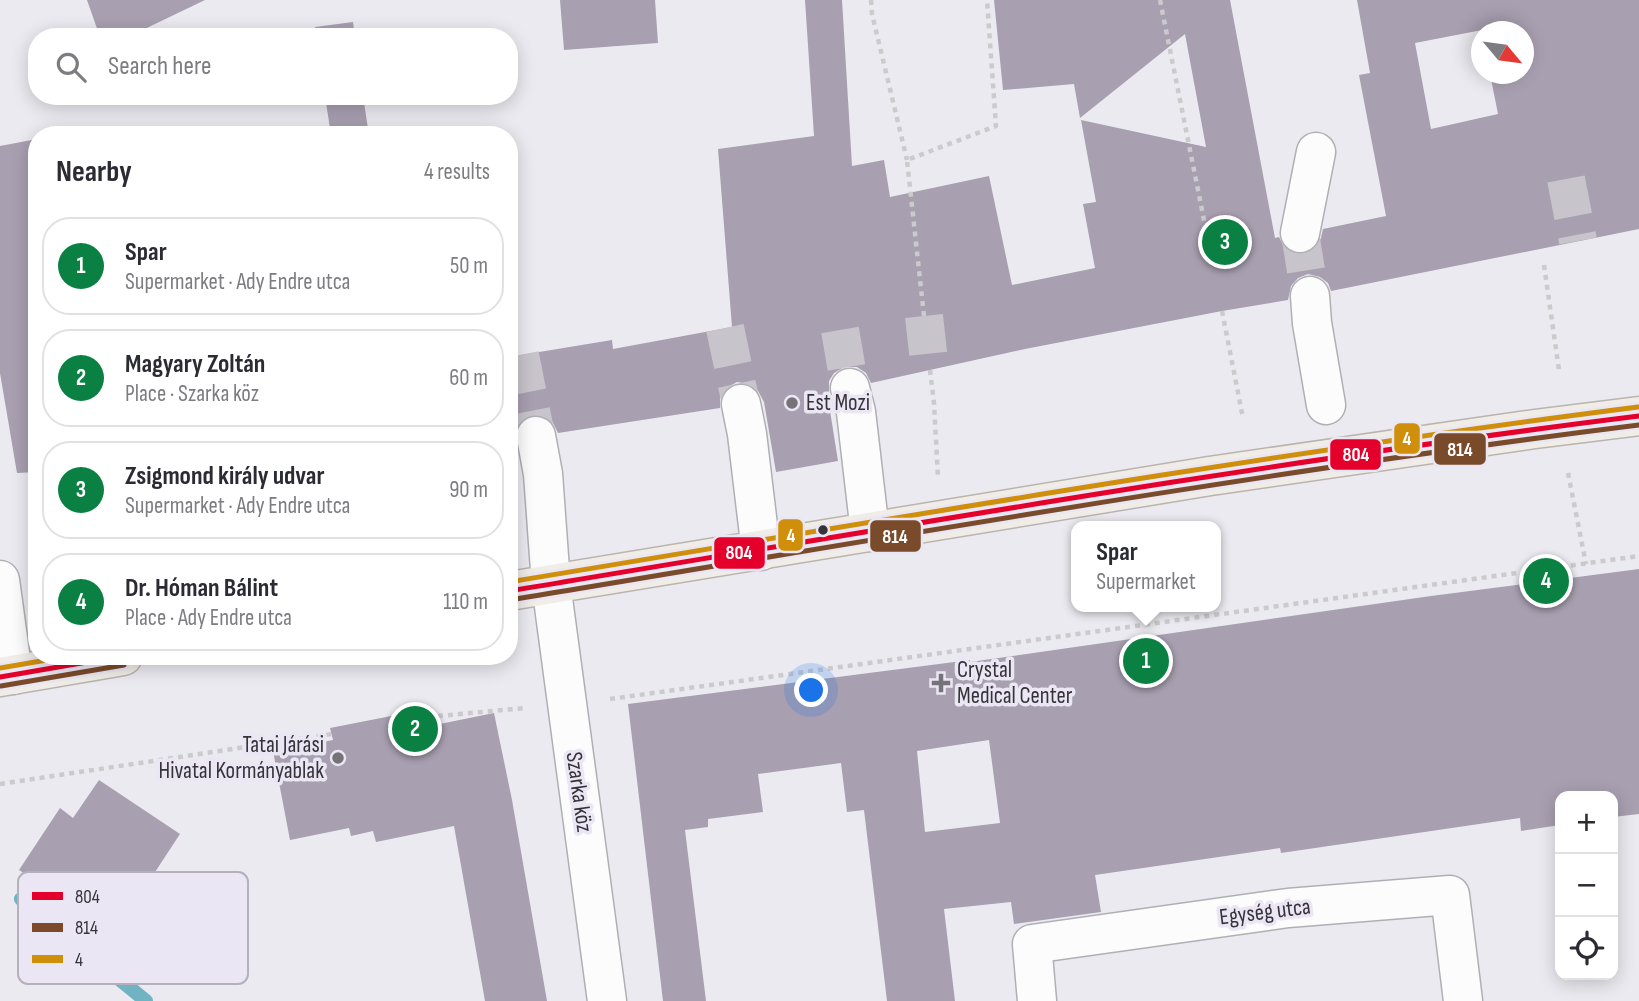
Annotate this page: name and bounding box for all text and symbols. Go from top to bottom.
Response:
north arrow [1471,21,1534,84]
search box [28,28,518,105]
icon: search [52,48,90,86]
text: Search here [108,51,211,82]
text: Nearby [56,154,132,190]
text: 4 results [424,158,490,186]
pin: 3 [1202,216,1248,268]
text: Spar [125,237,167,268]
text: 1 [76,252,86,280]
text: 50 m [450,252,488,280]
text: Supermarket · Ady Endre utca [125,268,350,296]
text: Magyary Zoltán [125,349,265,380]
text: 2 [76,364,86,392]
text: 60 m [449,364,488,392]
text: Place · Szarka köz [125,380,259,408]
place label: Est Mozi [806,389,870,417]
marker: Est Mozi [784,395,800,411]
line badge: 4 [1393,422,1421,455]
text: 4 [1403,428,1412,451]
line badge: 814 [1433,432,1487,466]
line badge: 804 [1329,438,1382,471]
text: 814 [1447,439,1473,462]
text: 804 [1343,444,1370,467]
text: Zsigmond király udvar [125,461,325,492]
text: 3 [76,476,86,504]
text: 90 m [449,476,488,504]
text: Supermarket · Ady Endre utca [125,492,350,520]
line badge: 4 [777,518,804,552]
line badge: 814 [869,519,922,553]
popup [1071,521,1221,612]
unlabelled marker [816,523,830,537]
text: 4 [787,525,796,548]
text: 814 [882,526,908,549]
line badge: 804 [713,536,766,570]
text: Spar [1096,537,1138,568]
text: 804 [726,542,753,565]
pin: 4 [1523,555,1569,607]
text: Supermarket [1096,568,1196,596]
text: Dr. Hóman Bálint [125,573,278,604]
text: 4 [76,588,86,616]
text: 110 m [443,588,488,616]
text: Place · Ady Endre utca [125,604,292,632]
pin: 1 [1123,635,1169,687]
place label: Crystal Medical Center [957,656,1073,710]
your location [794,673,828,707]
marker: Crystal Medical Center [931,673,951,693]
pin: 2 [392,703,438,755]
place label: Tatai Járási Hivatal Kormányablak [159,731,324,785]
marker: Tatai Járási Hivatal Kormányablak [330,750,346,766]
street label: Szarka köz [560,750,598,834]
map controls [1555,791,1618,980]
button: + [1555,791,1618,854]
button: − [1555,854,1618,917]
legend [18,872,248,984]
text: 804 [75,886,100,909]
street label: Egység utca [1218,893,1312,931]
text: 814 [75,917,98,940]
button: locate [1555,917,1618,980]
text: 4 [75,949,83,972]

